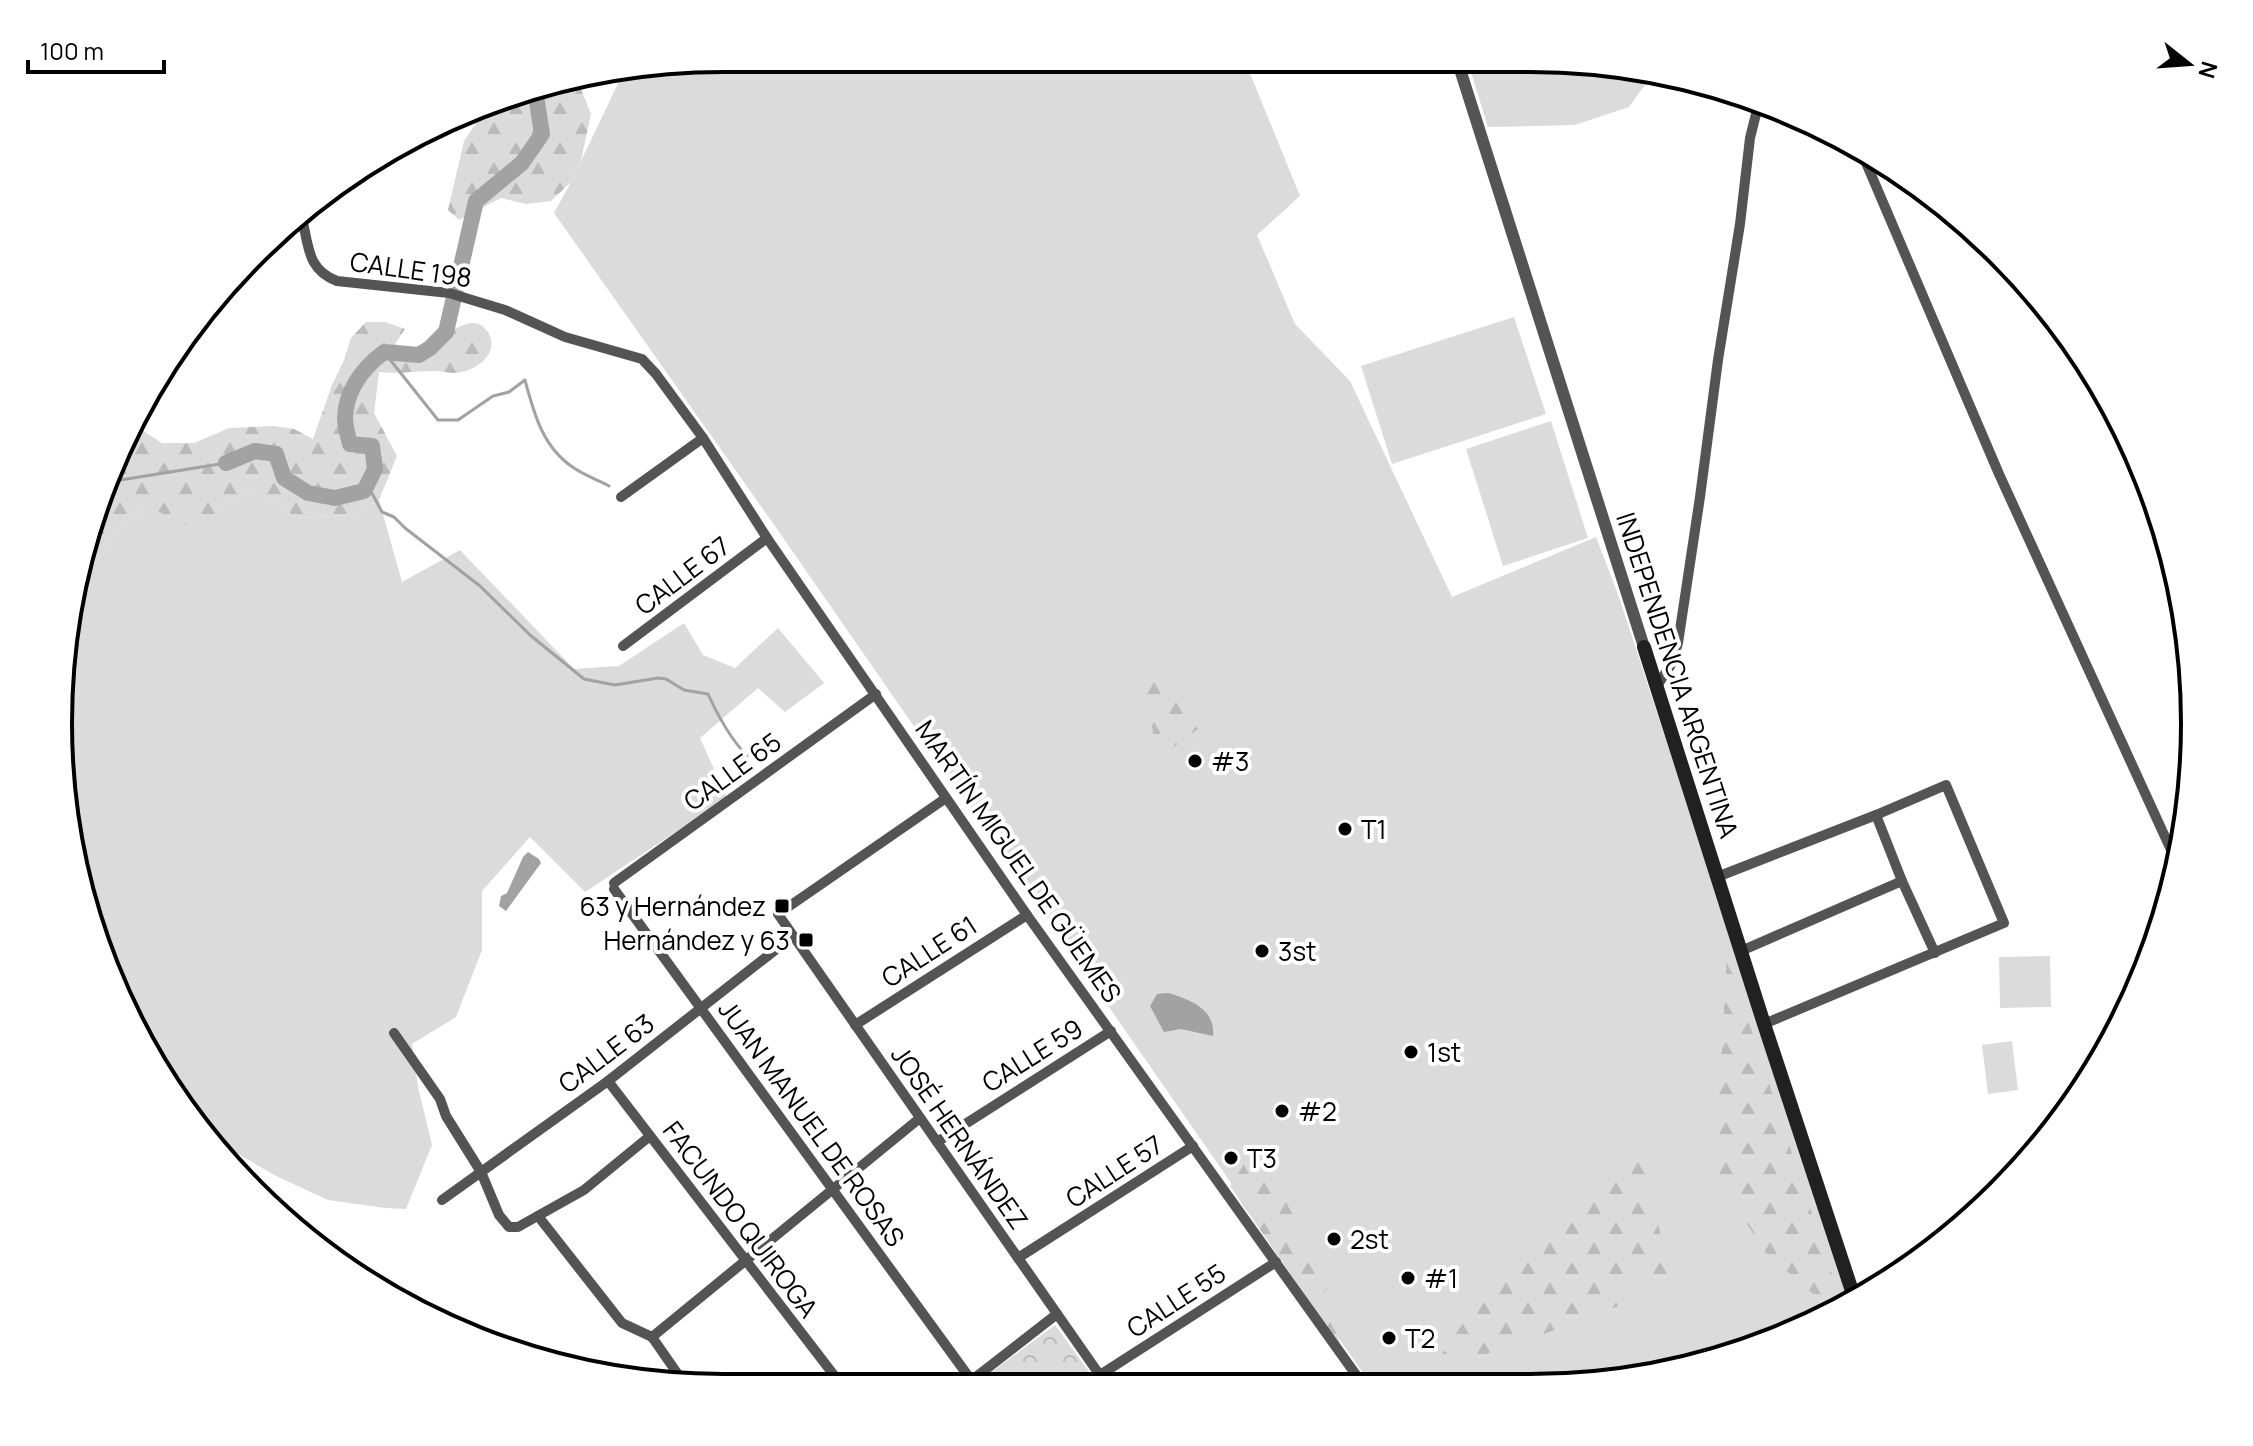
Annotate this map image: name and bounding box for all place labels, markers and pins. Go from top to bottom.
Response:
place label: #3 [1211,743,1249,779]
marker: #3 [1186,752,1204,770]
place label: T1 [1361,811,1387,847]
marker: T1 [1336,820,1354,838]
place label: 63 y Hernández [579,888,766,924]
marker: 63 y Hernández [773,897,791,915]
place label: Hernández y 63 [603,922,790,958]
marker: Hernández y 63 [797,931,815,949]
place label: 3st [1278,933,1316,969]
marker: 3st [1253,942,1271,960]
place label: 1st [1427,1034,1461,1070]
marker: 1st [1402,1043,1420,1061]
place label: #2 [1298,1093,1337,1129]
marker: #2 [1273,1102,1291,1120]
place label: T3 [1247,1140,1277,1176]
marker: T3 [1222,1149,1240,1167]
place label: 2st [1350,1221,1389,1257]
marker: 2st [1325,1230,1343,1248]
place label: #1 [1424,1260,1458,1296]
marker: #1 [1399,1269,1417,1287]
place label: T2 [1405,1320,1435,1356]
marker: T2 [1380,1329,1398,1347]

